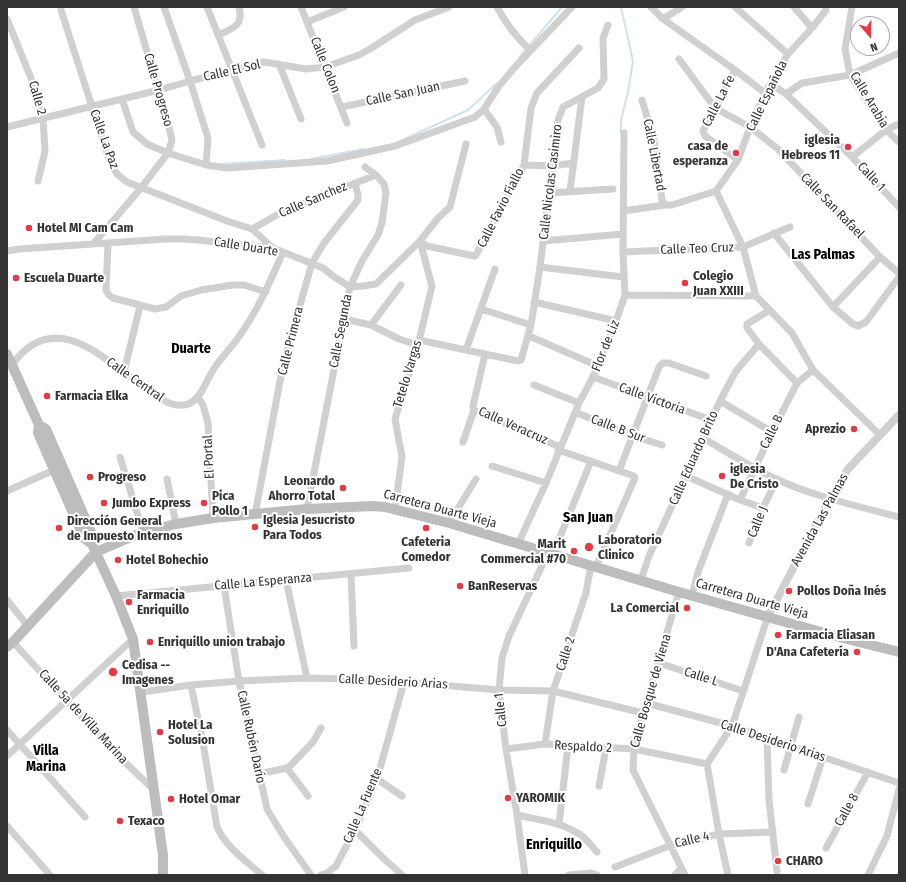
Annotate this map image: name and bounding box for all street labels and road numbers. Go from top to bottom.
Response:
street label: Calle Colon [307,35,343,95]
street label: Calle Progreso [140,51,176,129]
street label: Calle El Sol [202,57,262,85]
street label: Calle Española [743,58,791,134]
street label: Calle Arabia [846,69,892,131]
street label: Calle La Fe [699,73,739,129]
street label: Calle 2 [25,79,49,117]
street label: Calle San Juan [365,79,441,109]
street label: Calle La Paz [86,107,122,171]
street label: Calle Libertad [639,117,669,193]
street label: Calle Nicolas Casimiro [536,123,566,241]
street label: Calle 1 [854,159,888,195]
street label: Calle Favio Fiallo [474,165,528,251]
street label: Calle San Rafael [797,170,867,242]
street label: Calle Sanchez [277,179,349,221]
street label: Calle Duarte [213,234,279,260]
street label: Calle Teo Cruz [660,240,734,258]
street label: Calle Segunda [326,293,356,369]
street label: Calle Primera [275,305,307,377]
street label: Flor de Liz [589,318,623,374]
street label: Tetelo Vargas [390,338,426,410]
street label: Calle Central [103,354,167,406]
street label: Calle Victoria [617,380,687,418]
street label: Calle Veracruz [476,404,550,448]
street label: Calle Eduardo Brito [666,408,722,508]
street label: Calle B Sur [589,412,647,446]
street label: Calle B [757,412,787,452]
street label: El Portal [200,435,218,479]
street label: Avenida Las Palmas [788,471,852,569]
street label: Carretera Duarte Vieja [382,486,498,532]
street label: Calle J [745,504,771,540]
street label: Calle La Esperanza [214,570,312,594]
street label: Carretera Duarte Vieja [694,575,810,623]
street label: Calle Bosque de Viena [627,632,675,750]
street label: Calle 2 [553,635,579,673]
street label: Calle L [682,664,720,690]
street label: Calle 5a de Villa Marina [35,666,131,768]
street label: Calle Desiderio Arias [338,671,448,693]
street label: Calle Rubén Darío [234,689,268,785]
street label: Calle 1 [491,692,511,728]
street label: Calle Desiderio Arias [719,717,827,765]
street label: Respaldo 2 [554,738,612,756]
street label: Calle La Fuente [340,766,386,846]
street label: Calle 8 [832,791,862,829]
street label: Calle 4 [673,828,711,852]

